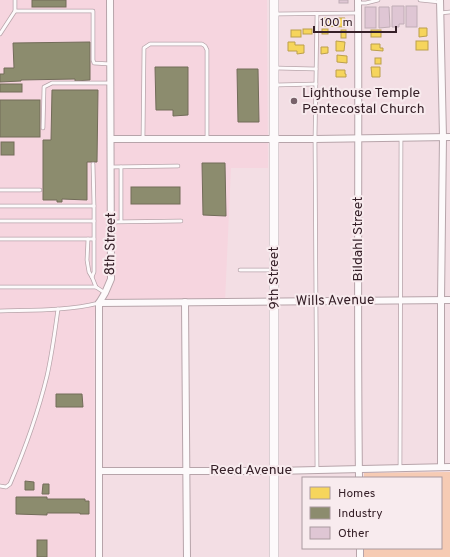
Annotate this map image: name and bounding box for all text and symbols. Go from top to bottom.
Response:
scale bar [314,8,396,34]
text: 100 m [320,15,353,31]
place label: Lighthouse Temple Pentecostal Church [302,85,425,118]
marker: Lighthouse Temple Pentecostal Church [289,96,299,106]
street label: Bildahl Street [350,196,367,282]
street label: 8th Street [102,212,120,276]
street label: 9th Street [266,246,283,310]
street label: Wills Avenue [295,292,375,310]
street label: Reed Avenue [210,462,292,479]
legend [302,477,442,549]
text: Homes [338,486,375,502]
text: Industry [338,506,383,522]
text: Other [338,526,370,542]

